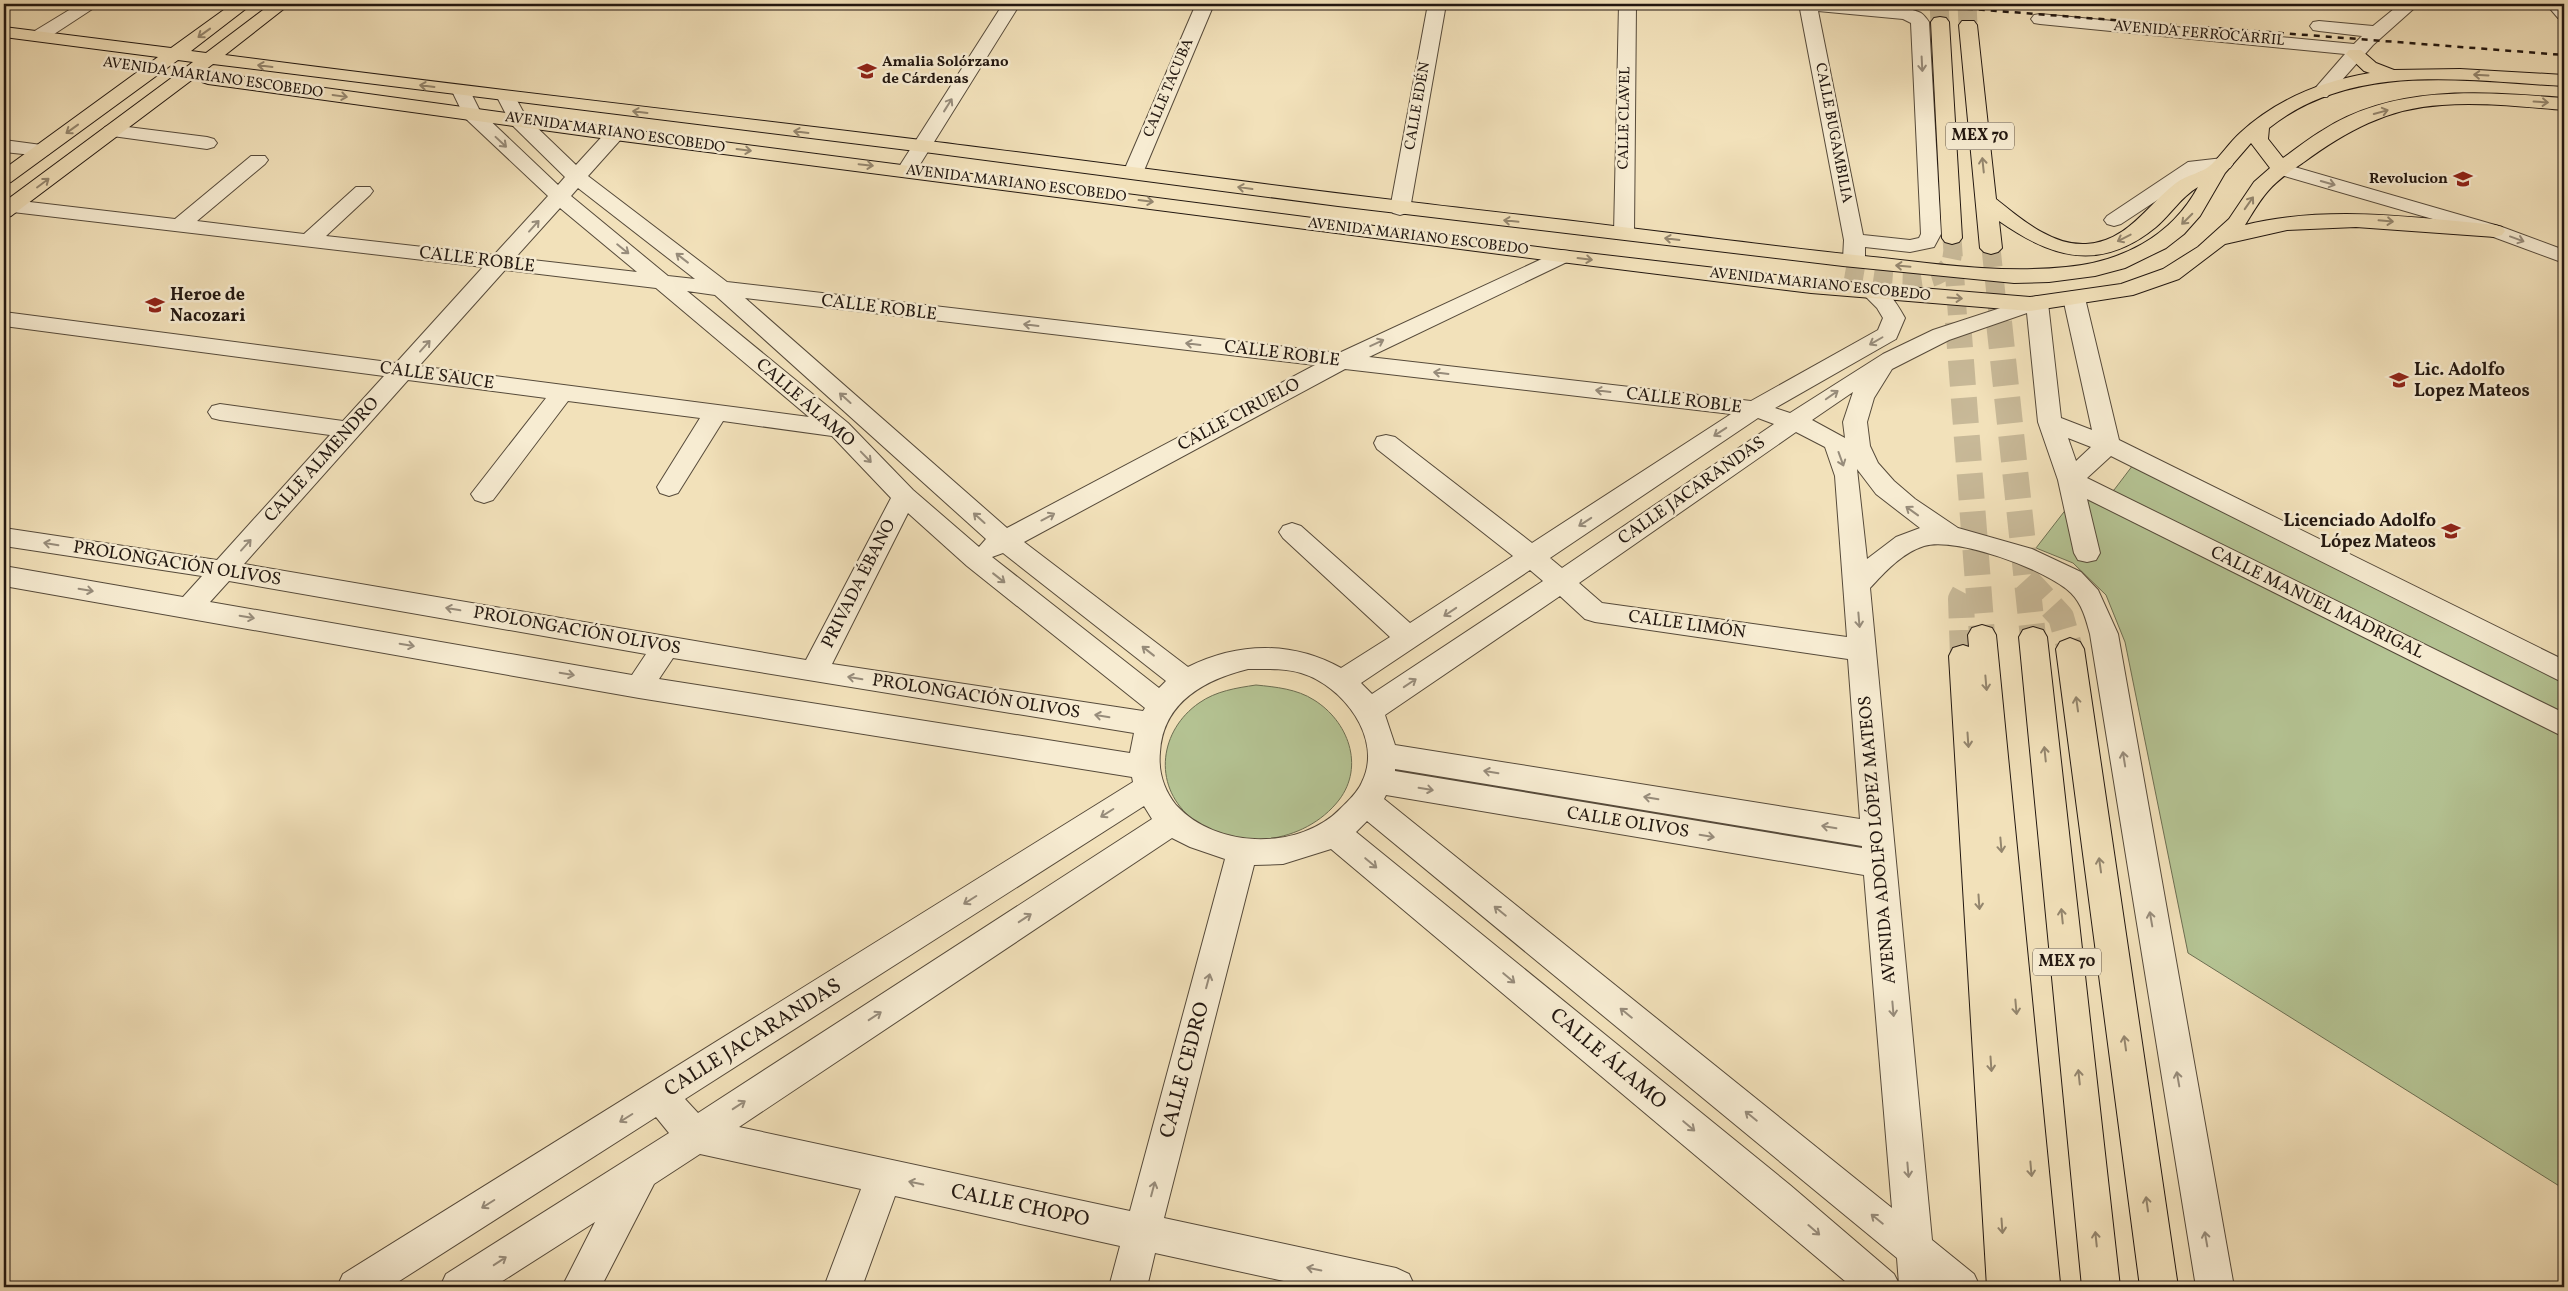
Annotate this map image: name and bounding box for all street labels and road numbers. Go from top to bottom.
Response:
street label: AVENIDA FERROCARRIL [2113,16,2286,52]
street label: CALLE TACUBA [1139,35,1200,141]
street label: AVENIDA MARIANO ESCOBEDO [102,52,324,104]
street label: CALLE EDÉN [1400,60,1436,152]
street label: CALLE BUGAMBILIA [1809,61,1857,205]
street label: CALLE CLAVEL [1614,66,1636,170]
street label: AVENIDA MARIANO ESCOBEDO [504,107,726,159]
road number: MEX 70 [1946,122,2014,150]
street label: AVENIDA MARIANO ESCOBEDO [905,160,1128,208]
street label: AVENIDA MARIANO ESCOBEDO [1307,213,1530,261]
street label: CALLE ROBLE [418,241,536,280]
street label: AVENIDA MARIANO ESCOBEDO [1708,263,1932,307]
street label: CALLE ROBLE [820,289,938,328]
street label: CALLE ROBLE [1223,335,1341,374]
street label: CALLE ÁLAMO [750,353,860,453]
street label: CALLE SAUCE [378,356,496,396]
street label: CALLE CIRUELO [1173,372,1305,458]
street label: CALLE ROBLE [1625,382,1743,421]
street label: CALLE ALMENDRO [259,392,385,528]
street label: CALLE JACARANDAS [1613,431,1771,551]
street label: PRIVADA ÉBANO [816,515,902,653]
street label: PROLONGACIÓN OLIVOS [71,535,283,593]
street label: CALLE MANUEL MADRIGAL [2206,540,2428,666]
street label: PROLONGACIÓN OLIVOS [471,600,683,662]
street label: CALLE LIMÓN [1627,604,1747,646]
street label: PROLONGACIÓN OLIVOS [870,668,1082,726]
street label: AVENIDA ADOLFO LÓPEZ MATEOS [1853,695,1903,985]
street label: CALLE OLIVOS [1565,801,1691,845]
road number: MEX 70 [2033,949,2101,976]
street label: CALLE JACARANDAS [659,972,847,1104]
street label: CALLE CEDRO [1153,999,1217,1141]
street label: CALLE ÁLAMO [1543,1001,1673,1117]
street label: CALLE CHOPO [948,1177,1092,1235]

